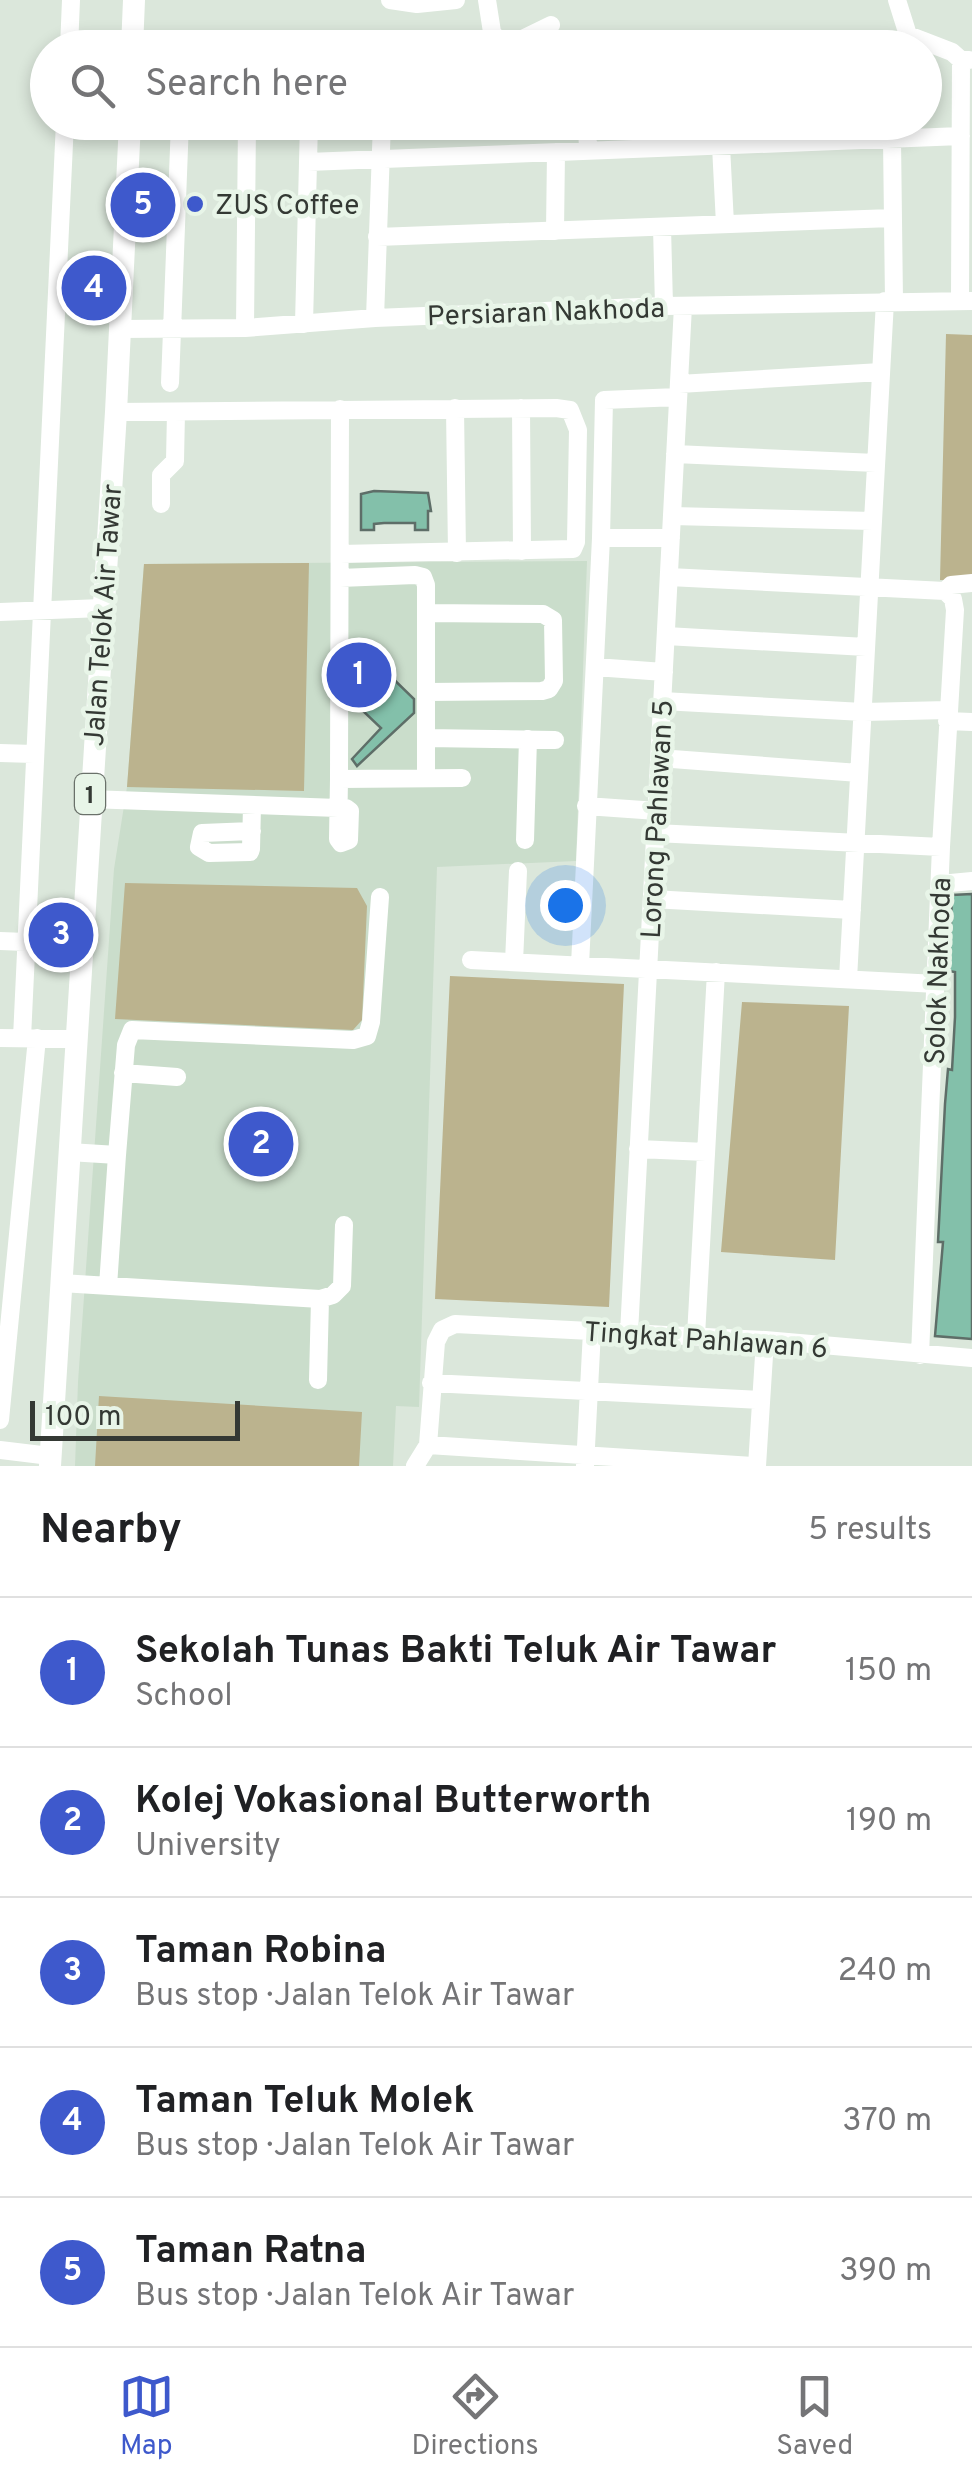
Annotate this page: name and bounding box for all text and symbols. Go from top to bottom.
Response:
search box [30,30,942,140]
icon: search [65,58,120,113]
text: Search here [145,61,348,110]
pin: 5 [110,168,176,242]
place label: ZUS Coffee [215,189,359,225]
marker: ZUS Coffee [184,193,206,215]
pin: 4 [62,250,126,326]
street label: Persiaran Nakhoda [427,292,666,336]
street label: Jalan Telok Air Tawar [78,483,132,748]
pin: 1 [326,638,392,712]
street label: Lorong Pahlawan 5 [635,699,683,940]
road number: 1 [75,774,105,814]
street label: Solok Nakhoda [919,877,961,1065]
your location [540,880,591,931]
pin: 3 [28,898,94,972]
pin: 2 [228,1106,294,1182]
street label: Tingkat Pahlawan 6 [583,1316,829,1368]
scale bar [30,1396,240,1440]
text: 100 m [45,1400,121,1436]
text: Nearby [40,1505,182,1558]
text: 5 results [808,1511,932,1551]
text: Sekolah Tunas Bakti Teluk Air Tawar [135,1628,776,1677]
text: 1 [66,1652,79,1692]
text: 150 m [845,1652,932,1692]
text: School [135,1677,233,1717]
text: Kolej Vokasional Butterworth [135,1778,651,1827]
text: 2 [63,1802,82,1842]
text: 190 m [846,1802,932,1842]
text: University [135,1827,281,1867]
text: Taman Robina [135,1928,386,1977]
text: 3 [63,1952,82,1992]
text: 240 m [838,1952,932,1992]
text: Bus stop · Jalan Telok Air Tawar [135,1977,574,2017]
text: Taman Teluk Molek [135,2078,474,2127]
text: 4 [62,2102,83,2142]
text: 370 m [842,2102,932,2142]
text: Bus stop · Jalan Telok Air Tawar [135,2127,574,2167]
text: Taman Ratna [135,2228,366,2277]
text: 5 [63,2252,82,2292]
text: 390 m [839,2252,932,2292]
text: Bus stop · Jalan Telok Air Tawar [135,2277,574,2317]
tab: Map [119,2369,174,2465]
tab: Directions [411,2369,539,2465]
tab: Saved [776,2369,853,2465]

